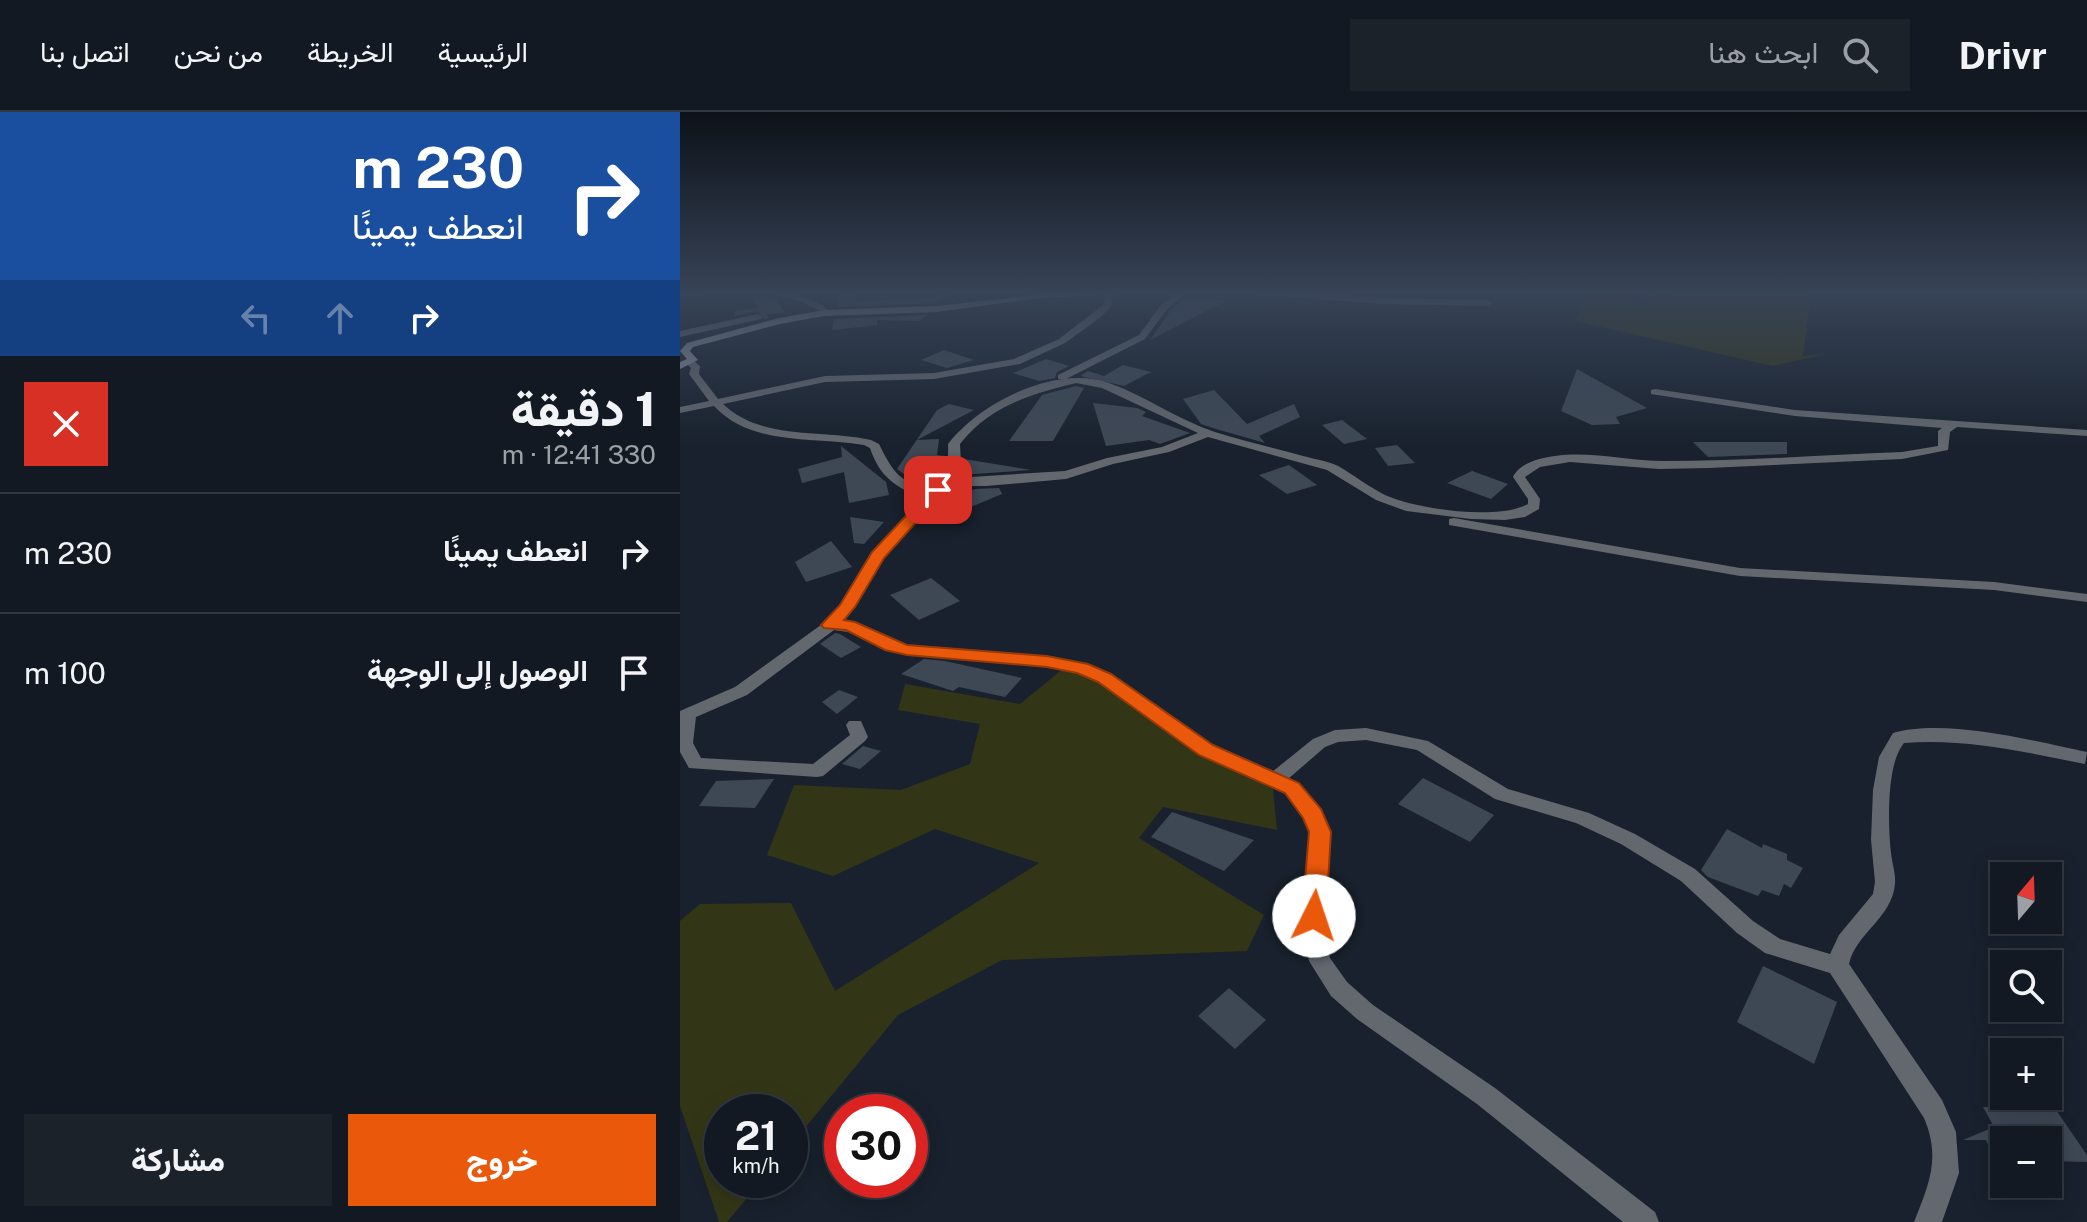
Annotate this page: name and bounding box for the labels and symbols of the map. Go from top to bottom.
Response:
pin [904,456,972,524]
north arrow [1990,862,2062,934]
position arrow [1272,874,1356,958]
speed limit sign: 30 [824,1094,928,1198]

